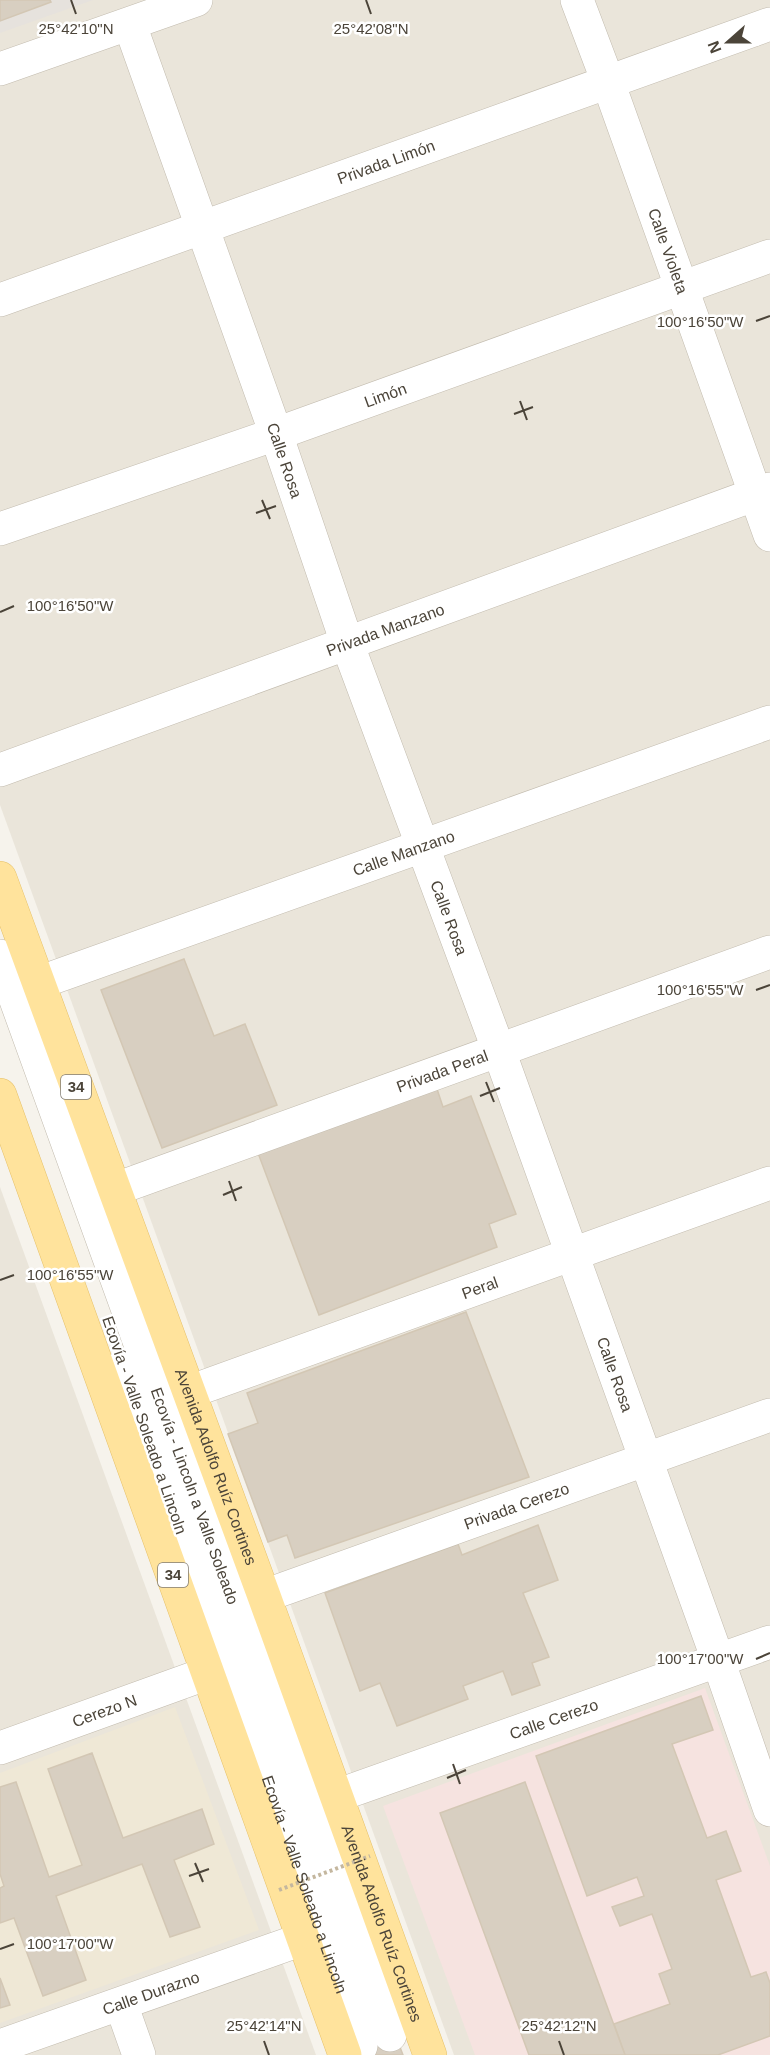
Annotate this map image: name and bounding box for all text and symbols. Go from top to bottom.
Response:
north arrow [698,12,758,72]
text: 25°42'10"N [38,20,114,37]
text: 25°42'08"N [333,20,409,37]
text: N [704,39,724,56]
street label: Privada Limón [335,137,437,187]
street label: Calle Violeta [645,206,691,296]
text: 100°16'50"W [657,313,744,330]
street label: Limón [362,380,409,410]
street label: Calle Rosa [264,421,305,500]
text: 100°16'50"W [27,597,114,614]
street label: Privada Manzano [324,601,447,659]
street label: Calle Manzano [350,827,457,879]
street label: Calle Rosa [427,878,470,957]
text: 100°16'55"W [657,981,744,998]
street label: Privada Peral [394,1047,490,1096]
road number: 34 [61,1075,91,1099]
text: 100°16'55"W [27,1266,114,1283]
street label: Peral [459,1274,500,1302]
street label: Ecovía - Valle Soleado a Lincoln [99,1314,190,1536]
street label: Calle Rosa [594,1335,636,1414]
street label: Avenida Adolfo Ruíz Cortines [172,1366,260,1567]
street label: Ecovía - Lincoln a Valle Soleado [148,1385,242,1607]
street label: Privada Cerezo [462,1480,571,1533]
road number: 34 [158,1563,188,1587]
text: 100°17'00"W [657,1650,744,1667]
street label: Cerezo N [70,1691,139,1730]
street label: Calle Cerezo [507,1696,600,1743]
street label: Ecovía - Valle Soleado a Lincoln [259,1773,350,1996]
street label: Avenida Adolfo Ruíz Cortines [339,1823,425,2024]
text: 100°17'00"W [27,1935,114,1952]
street label: Calle Durazno [100,1968,202,2018]
text: 25°42'14"N [226,2017,302,2034]
text: 25°42'12"N [521,2017,597,2034]

